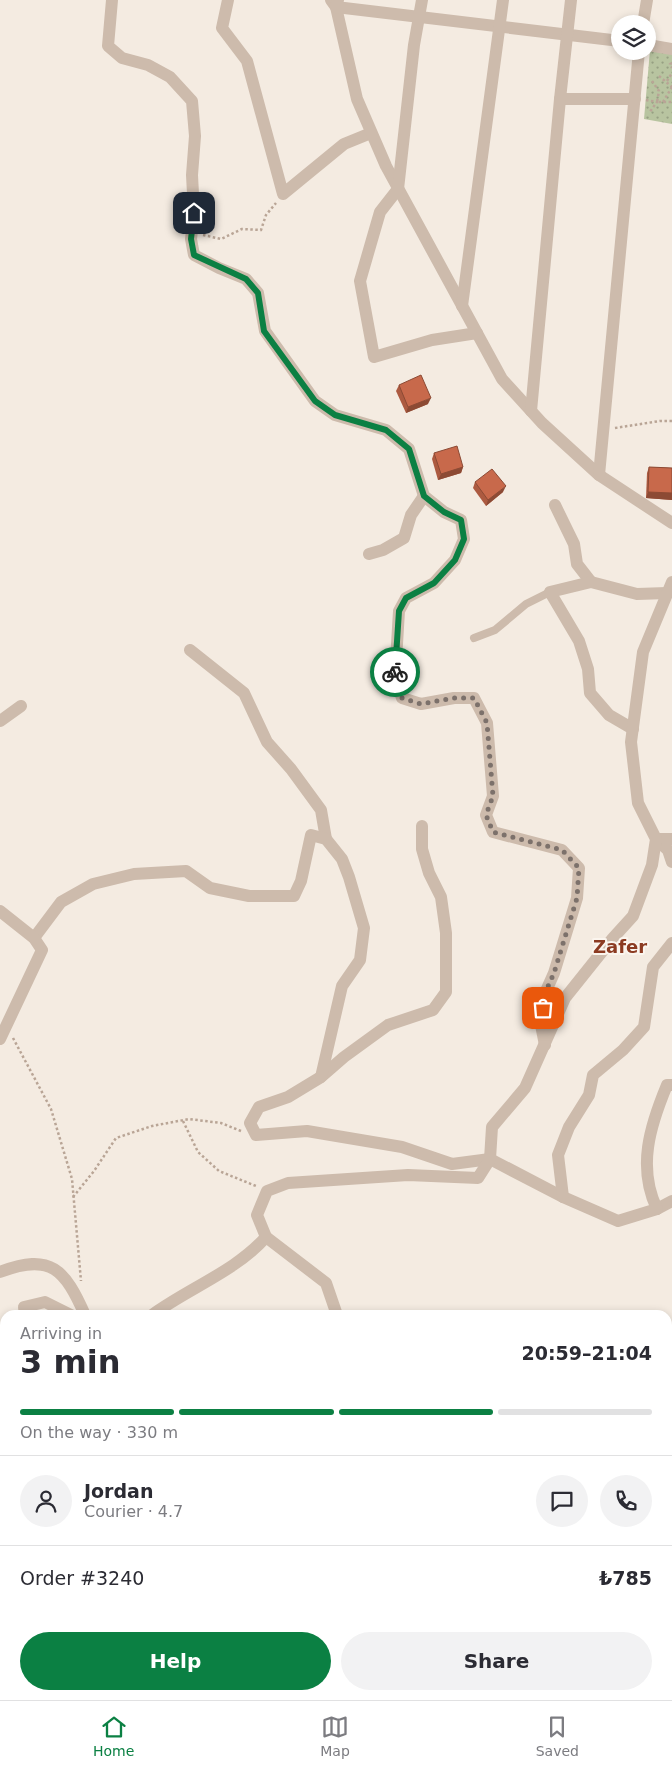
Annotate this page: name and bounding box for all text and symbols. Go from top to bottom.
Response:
map controls [611,15,656,60]
button: layers [611,15,656,60]
pin [173,192,215,234]
icon: home [180,199,208,227]
courier [370,647,420,697]
icon: bike [381,658,409,686]
district label: Zafer [593,936,647,957]
pin [522,987,564,1029]
icon: bag [529,994,557,1022]
text: Arriving in [20,1324,102,1343]
text: 20:59–21:04 [522,1342,652,1364]
text: 3 min [20,1343,121,1381]
text: On the way · 330 m [20,1423,178,1442]
button: person [20,1475,72,1527]
button: chat [536,1475,588,1527]
button: phone [600,1475,652,1527]
text: Jordan [84,1480,153,1502]
text: Courier · 4.7 [84,1502,183,1521]
text: Order #3240 [20,1567,144,1589]
text: ₺785 [599,1567,652,1589]
button: Help [20,1632,331,1690]
button: Share [341,1632,652,1690]
tab: Home [93,1713,134,1759]
tab: Map [320,1713,350,1759]
tab: Saved [536,1713,579,1759]

